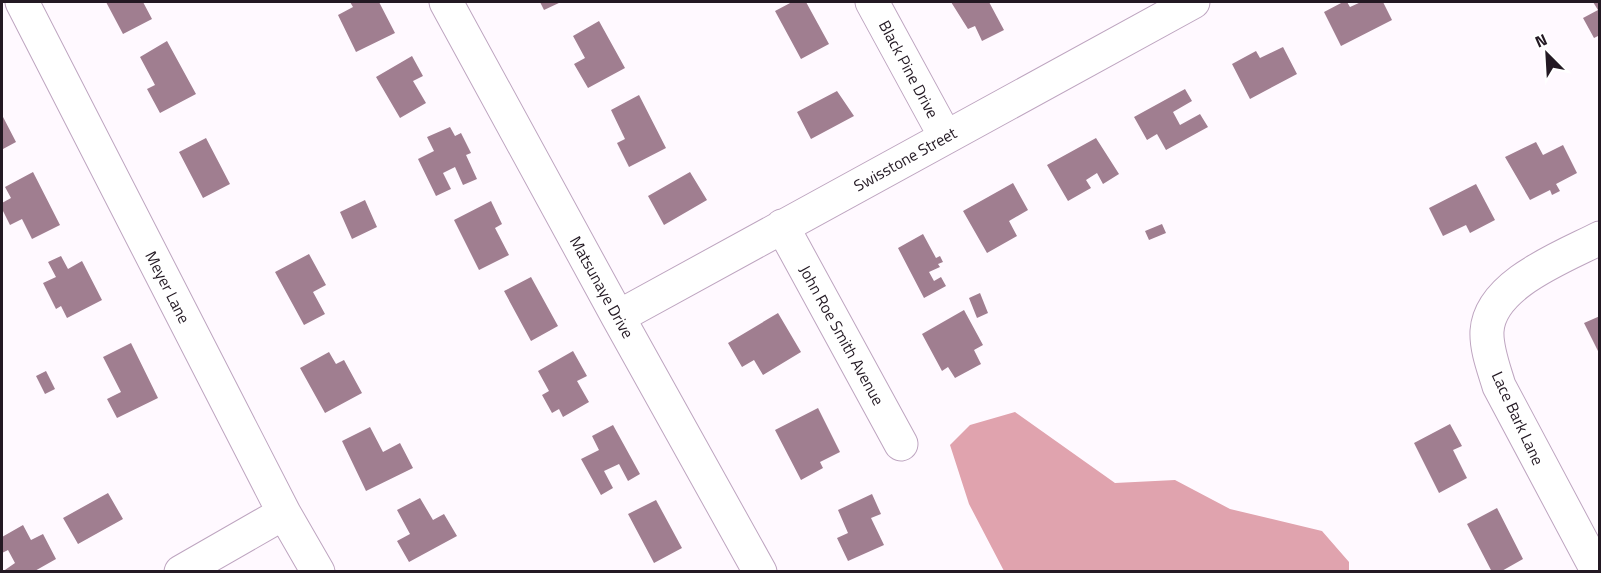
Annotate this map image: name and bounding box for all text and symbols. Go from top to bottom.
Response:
street label: Black Pine Drive [873,16,945,122]
north arrow [1517,24,1577,84]
text: N [1531,27,1551,54]
street label: Swisstone Street [849,121,961,197]
street label: Matsunaye Drive [564,231,640,343]
street label: Meyer Lane [140,247,196,327]
street label: John Roe Smith Avenue [793,261,891,409]
street label: Lace Bark Lane [1486,367,1550,469]

